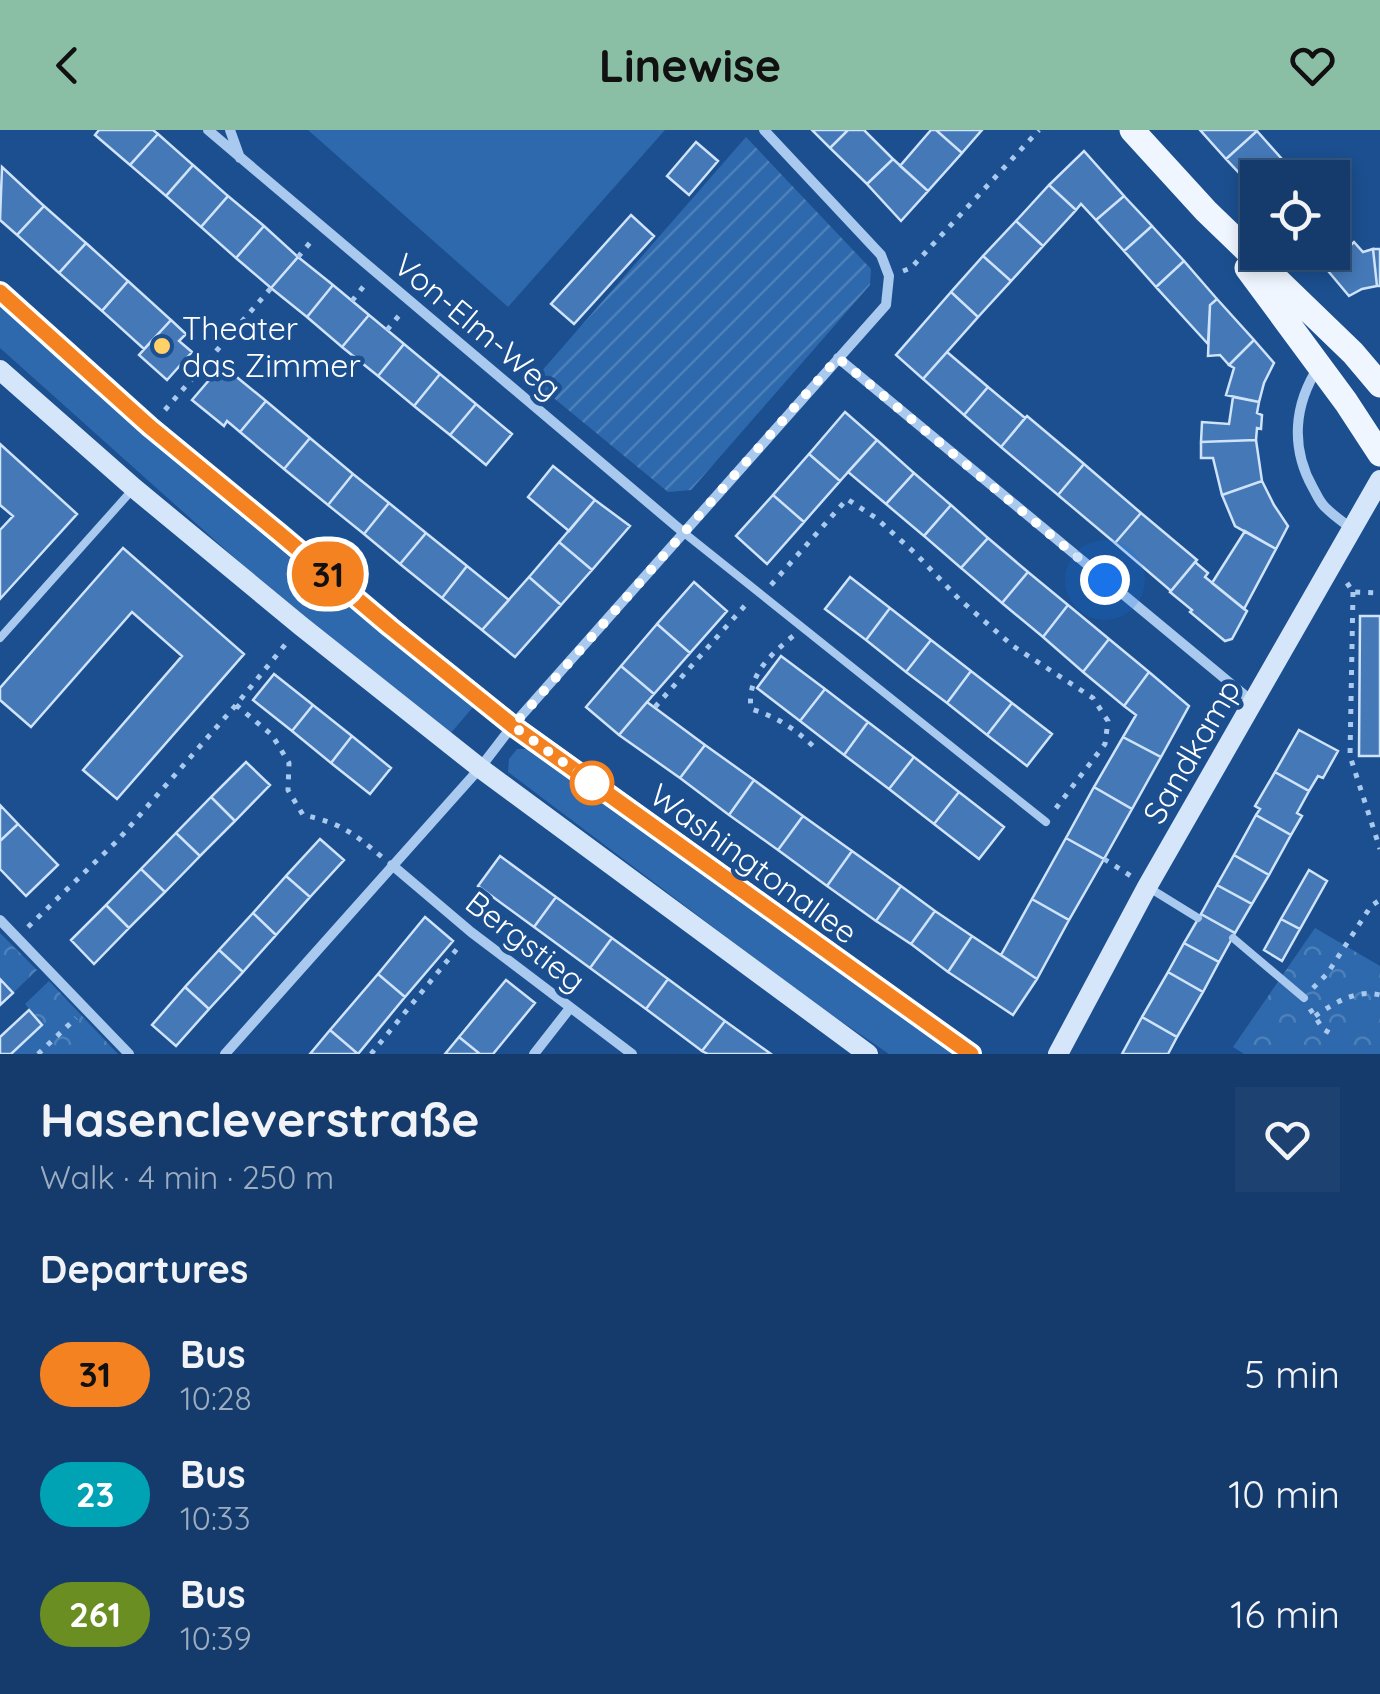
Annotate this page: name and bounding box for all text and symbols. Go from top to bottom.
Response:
text: Linewise [599,37,781,93]
icon: back [40,38,95,93]
icon: heart [1285,38,1340,93]
map controls [1240,160,1350,270]
button: locate [1240,160,1350,270]
street label: Von-Elm-Weg [386,244,570,408]
place label: Theater das Zimmer [182,308,361,385]
marker: Theater das Zimmer [151,335,173,357]
line badge: 31 [283,542,373,606]
text: 31 [312,552,344,596]
your location [1080,555,1130,605]
street label: Sandkamp [1134,672,1248,830]
unlabelled marker [571,762,613,804]
street label: Washingtonallee [642,774,866,952]
street label: Bergstieg [458,882,594,1000]
button: heart [1235,1087,1340,1192]
text: Hasencleverstraße [40,1089,480,1149]
text: Walk · 4 min · 250 m [40,1157,334,1197]
text: Departures [40,1245,248,1293]
text: Bus [180,1330,246,1378]
text: 5 min [1244,1350,1340,1398]
text: 31 [79,1352,111,1396]
text: 10:28 [180,1378,252,1418]
text: Bus [180,1450,246,1498]
text: 10 min [1228,1470,1340,1518]
text: 23 [76,1472,114,1516]
text: 10:33 [180,1498,250,1538]
text: Bus [180,1570,246,1618]
text: 16 min [1230,1590,1340,1638]
text: 261 [69,1592,121,1636]
text: 10:39 [180,1618,252,1658]

